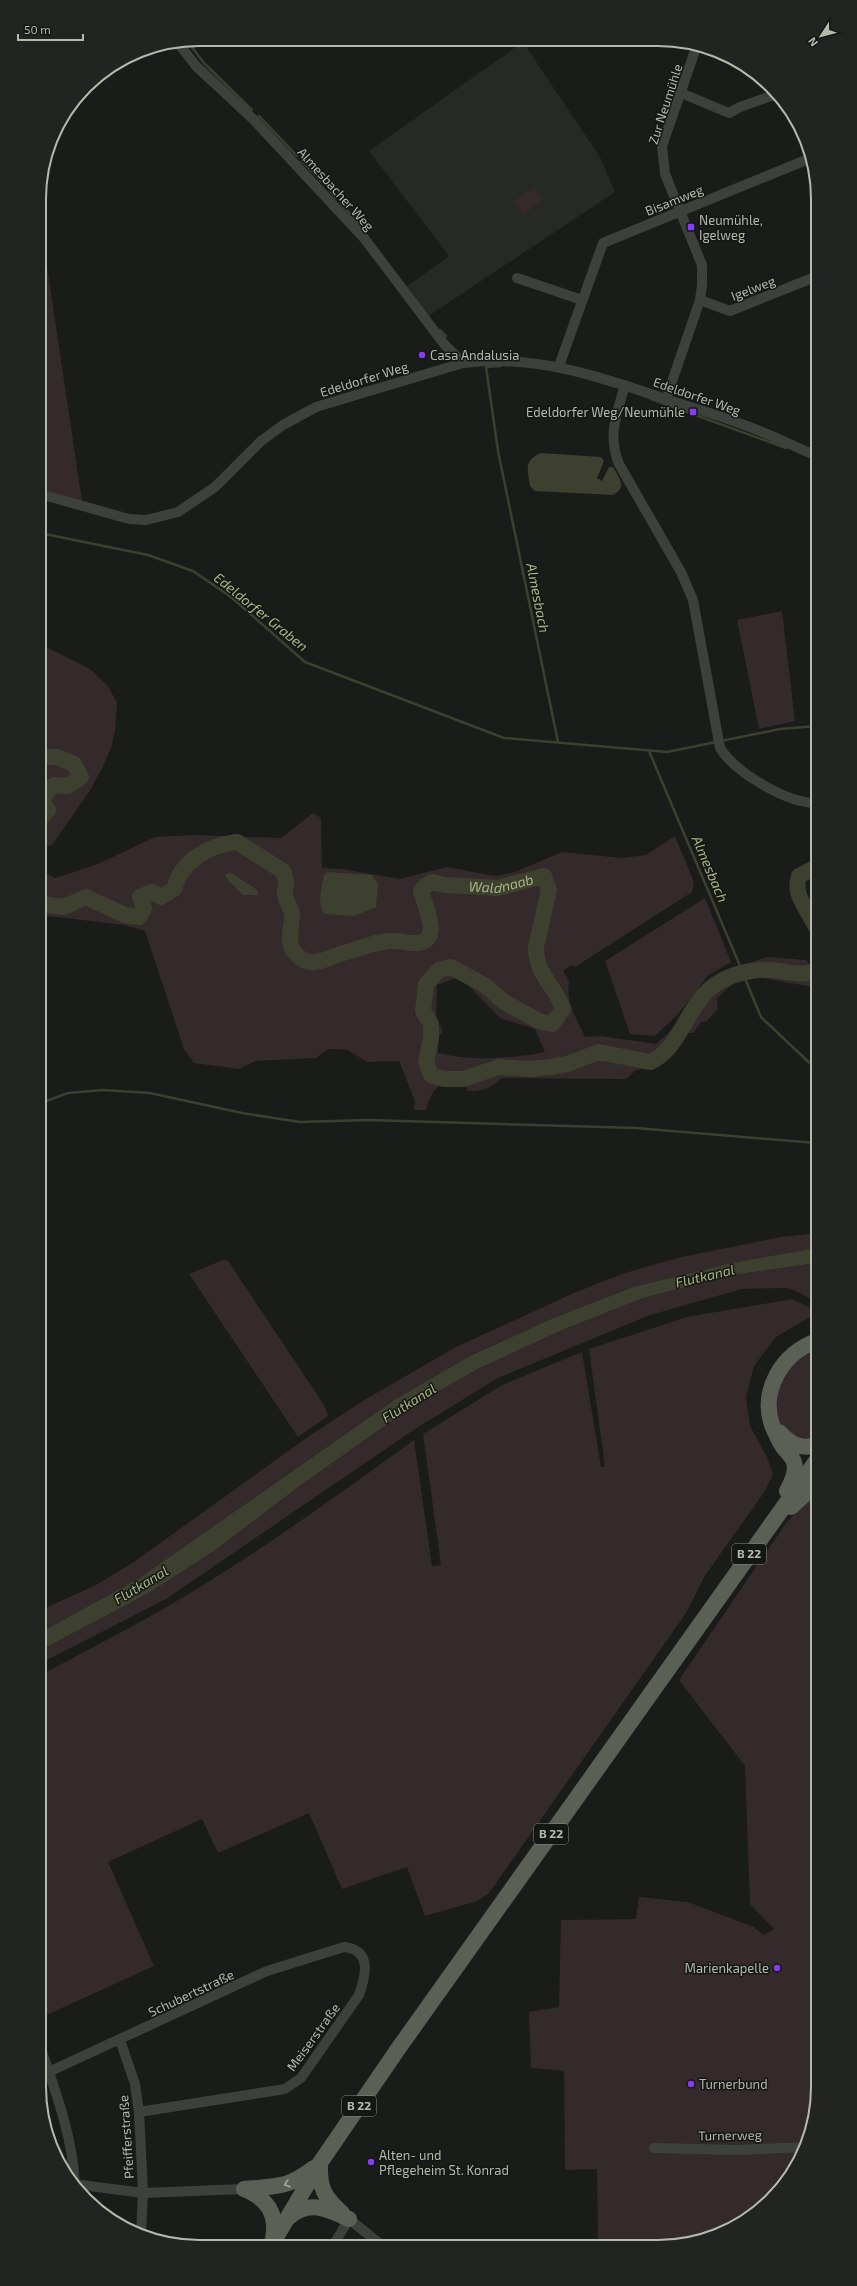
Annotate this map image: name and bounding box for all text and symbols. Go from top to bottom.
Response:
scale bar [18,16,83,42]
north arrow [801,16,841,56]
text: 50 m [24,22,51,36]
text: N [805,35,820,49]
street label: Zur Neumühle [645,62,685,146]
street label: Almesbacher Weg [294,144,378,234]
street label: Bisamweg [643,181,705,219]
place label: Neumühle, Igelweg [699,212,763,243]
marker: Neumühle, Igelweg [686,222,696,232]
street label: Igelweg [729,272,777,304]
place label: Casa Andalusia [430,347,519,363]
marker: Casa Andalusia [417,350,427,360]
street label: Edeldorfer Weg [318,358,410,400]
street label: Edeldorfer Weg [651,374,743,418]
place label: Edeldorfer Weg/Neumühle [526,404,685,420]
marker: Edeldorfer Weg/Neumühle [688,407,698,417]
water label: Almesbach [523,561,554,634]
water label: Edeldorfer Graben [211,569,312,655]
water label: Almesbach [688,832,732,905]
water label: Waldnaab [468,870,535,896]
water label: Flutkanal [674,1260,736,1291]
water label: Flutkanal [379,1379,439,1426]
road number: B 22 [732,1544,766,1564]
water label: Flutkanal [111,1562,171,1607]
road number: B 22 [534,1824,568,1844]
place label: Marienkapelle [685,1960,769,1976]
marker: Marienkapelle [772,1963,782,1973]
street label: Schubertstraße [146,1966,236,2020]
street label: Meiserstraße [283,2000,343,2074]
place label: Turnerbund [699,2076,768,2092]
marker: Turnerbund [686,2079,696,2089]
street label: Pfeifferstraße [115,2095,137,2179]
road number: B 22 [342,2096,376,2116]
street label: Turnerweg [698,2126,762,2144]
place label: Alten- und Pflegeheim St. Konrad [379,2147,509,2178]
marker: Alten- und Pflegeheim St. Konrad [366,2157,376,2167]
one-way arrow [284,2179,291,2188]

